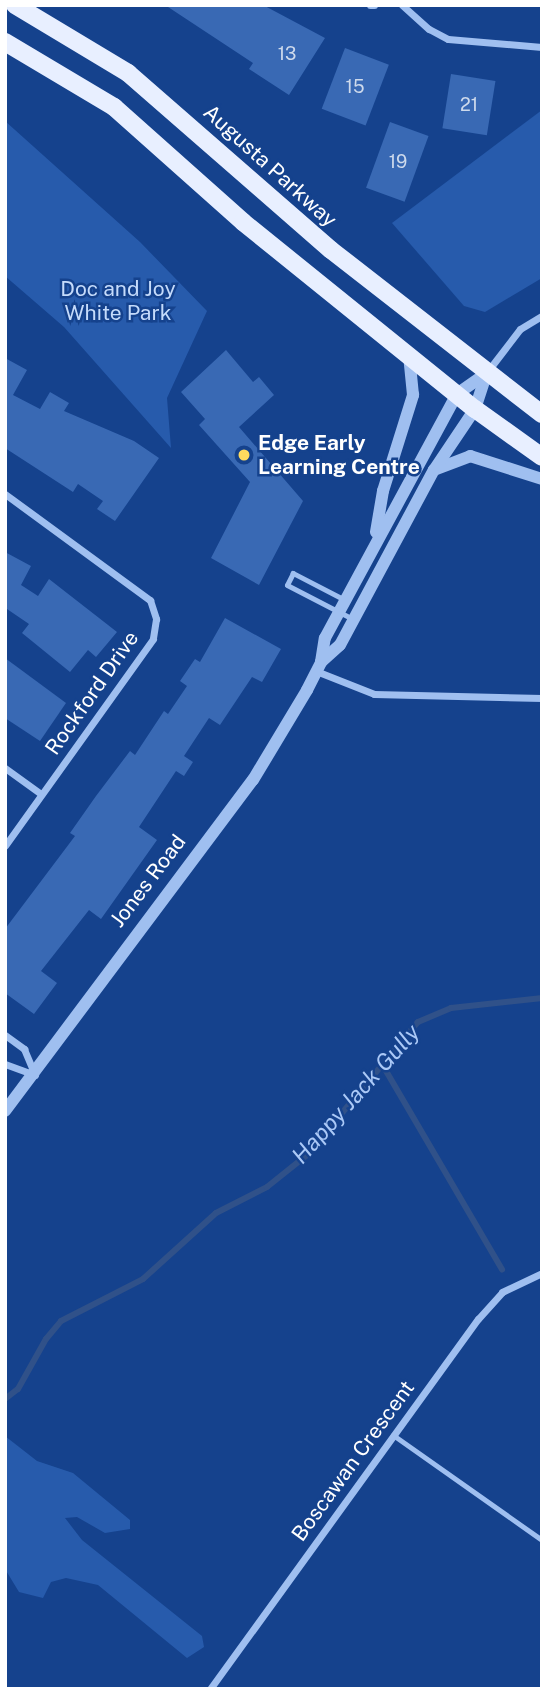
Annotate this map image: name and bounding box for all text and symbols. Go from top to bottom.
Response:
house number: 13 [278,43,296,65]
house number: 15 [346,76,364,98]
house number: 21 [460,94,478,116]
street label: Augusta Parkway [198,100,342,232]
house number: 19 [389,151,407,173]
park label: Doc and Joy White Park [60,276,176,326]
place label: Edge Early Learning Centre [258,430,420,480]
marker: Edge Early Learning Centre [236,447,252,463]
street label: Rockford Drive [40,626,144,760]
street label: Jones Road [105,830,191,932]
water label: Happy Jack Gully [286,1019,426,1169]
street label: Boscawan Crescent [286,1376,420,1546]

